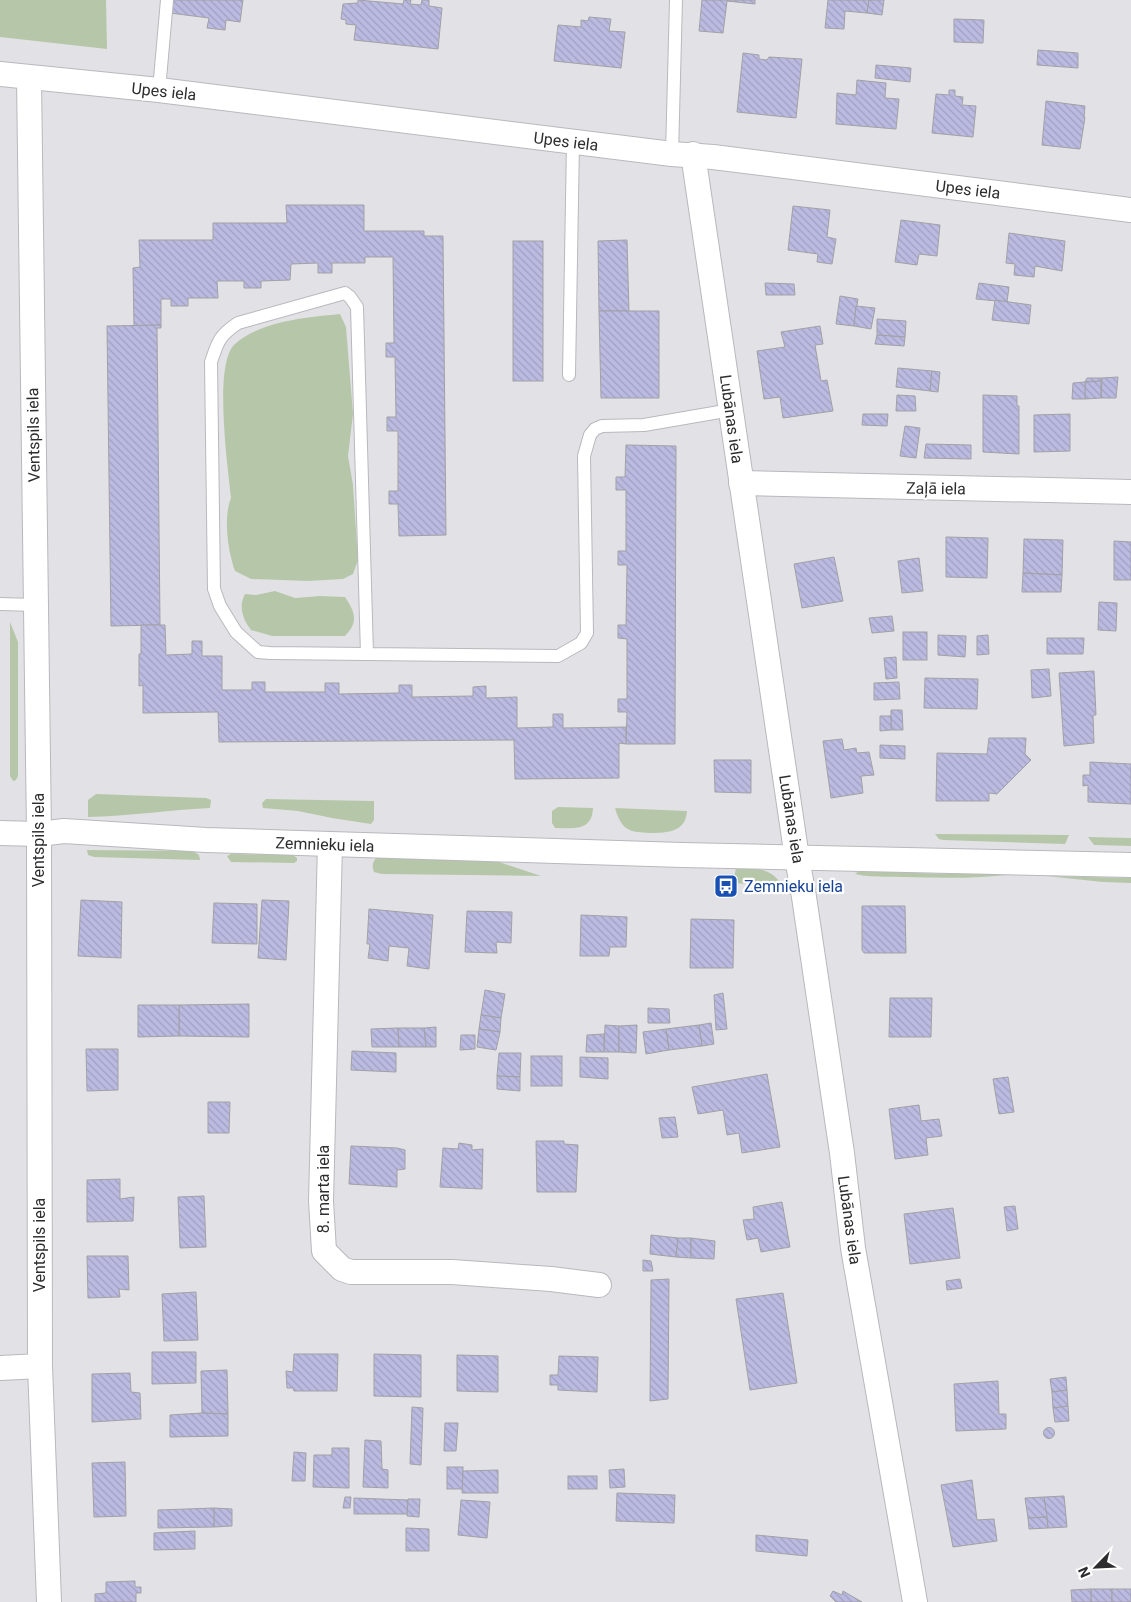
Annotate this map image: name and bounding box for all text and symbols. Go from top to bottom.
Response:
street label: Upes iela [131,79,197,104]
street label: Upes iela [533,128,599,155]
street label: Upes iela [935,176,1001,203]
street label: Lubānas iela [716,373,747,465]
street label: Ventspils iela [23,388,44,482]
street label: Zaļā iela [906,478,966,500]
street label: Lubānas iela [775,773,808,865]
street label: Ventspils iela [29,793,48,887]
street label: Zemnieku iela [275,833,375,856]
bus stop icon: Zemnieku iela [713,873,739,899]
place label: Zemnieku iela [744,877,843,896]
street label: 8. marta iela [314,1145,333,1233]
street label: Lubānas iela [834,1174,865,1266]
street label: Ventspils iela [30,1198,49,1292]
north arrow [1071,1542,1121,1592]
text: N [1075,1565,1093,1580]

